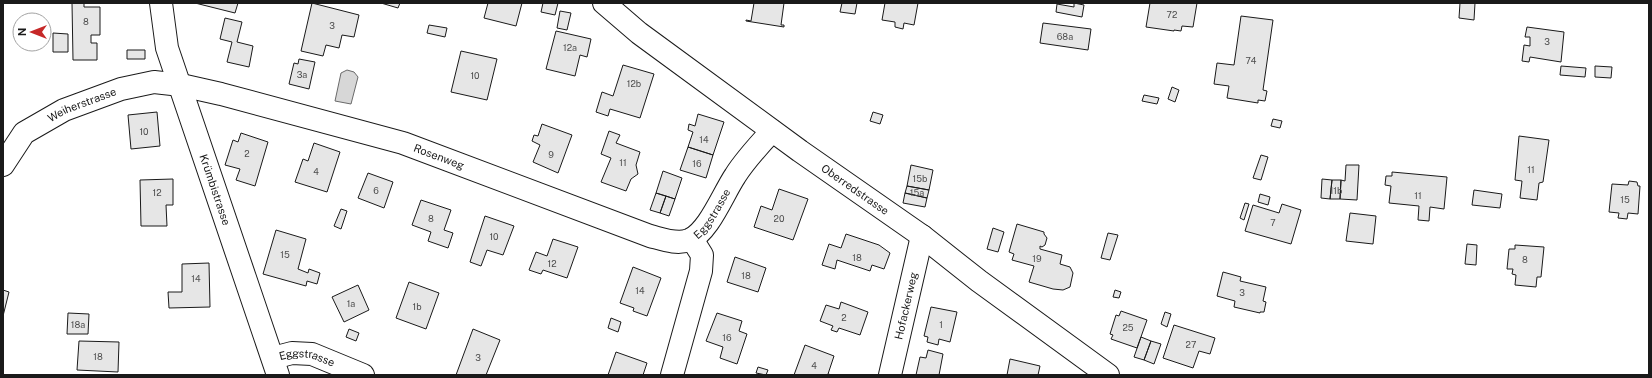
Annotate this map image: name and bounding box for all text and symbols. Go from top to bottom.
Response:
house number: 72 [1167,9,1177,20]
north arrow [12,12,52,52]
house number: 8 [83,16,89,27]
house number: 3 [329,20,335,31]
text: N [16,28,28,36]
house number: 68a [1057,31,1073,42]
house number: 3 [1544,36,1550,47]
house number: 12a [563,42,577,53]
house number: 74 [1246,55,1257,66]
house number: 3a [297,69,307,80]
house number: 10 [470,70,480,81]
house number: 12b [627,78,641,89]
street label: Weiherstrasse [45,85,118,124]
house number: 10 [139,126,149,137]
house number: 14 [699,134,709,145]
street label: Rosenweg [412,142,466,172]
house number: 2 [244,148,250,159]
house number: 9 [548,149,554,160]
street label: Krümbistrasse [197,153,233,227]
house number: 11 [619,157,627,168]
house number: 16 [692,158,702,169]
street label: Oberredstrasse [819,162,891,217]
house number: 11 [1527,164,1535,175]
house number: 4 [313,166,319,177]
house number: 15b [913,173,927,184]
house number: 6 [373,185,379,196]
house number: 11b [1330,185,1342,196]
house number: 12 [152,187,162,198]
street label: Eggstrasse [691,187,732,241]
house number: 15a [910,187,924,198]
house number: 11 [1414,190,1422,201]
house number: 15 [1620,194,1630,205]
house number: 8 [428,213,434,224]
house number: 20 [774,213,785,224]
house number: 7 [1270,217,1276,228]
house number: 10 [489,231,499,242]
house number: 15 [280,249,290,260]
house number: 18 [852,252,862,263]
house number: 19 [1032,253,1042,264]
house number: 8 [1522,254,1528,265]
house number: 12 [547,258,557,269]
house number: 18 [741,270,751,281]
street label: Hofackerweg [892,271,920,341]
house number: 14 [191,273,201,284]
house number: 14 [635,285,645,296]
house number: 3 [1239,287,1245,298]
house number: 1a [347,298,355,309]
house number: 1b [412,301,422,312]
house number: 2 [841,312,847,323]
house number: 18a [71,319,85,330]
house number: 1 [939,319,943,330]
house number: 25 [1122,322,1134,333]
house number: 16 [722,332,732,343]
house number: 27 [1186,339,1196,350]
street label: Eggstrasse [278,347,336,369]
house number: 18 [93,351,103,362]
house number: 3 [475,352,481,363]
house number: 4 [811,360,817,371]

